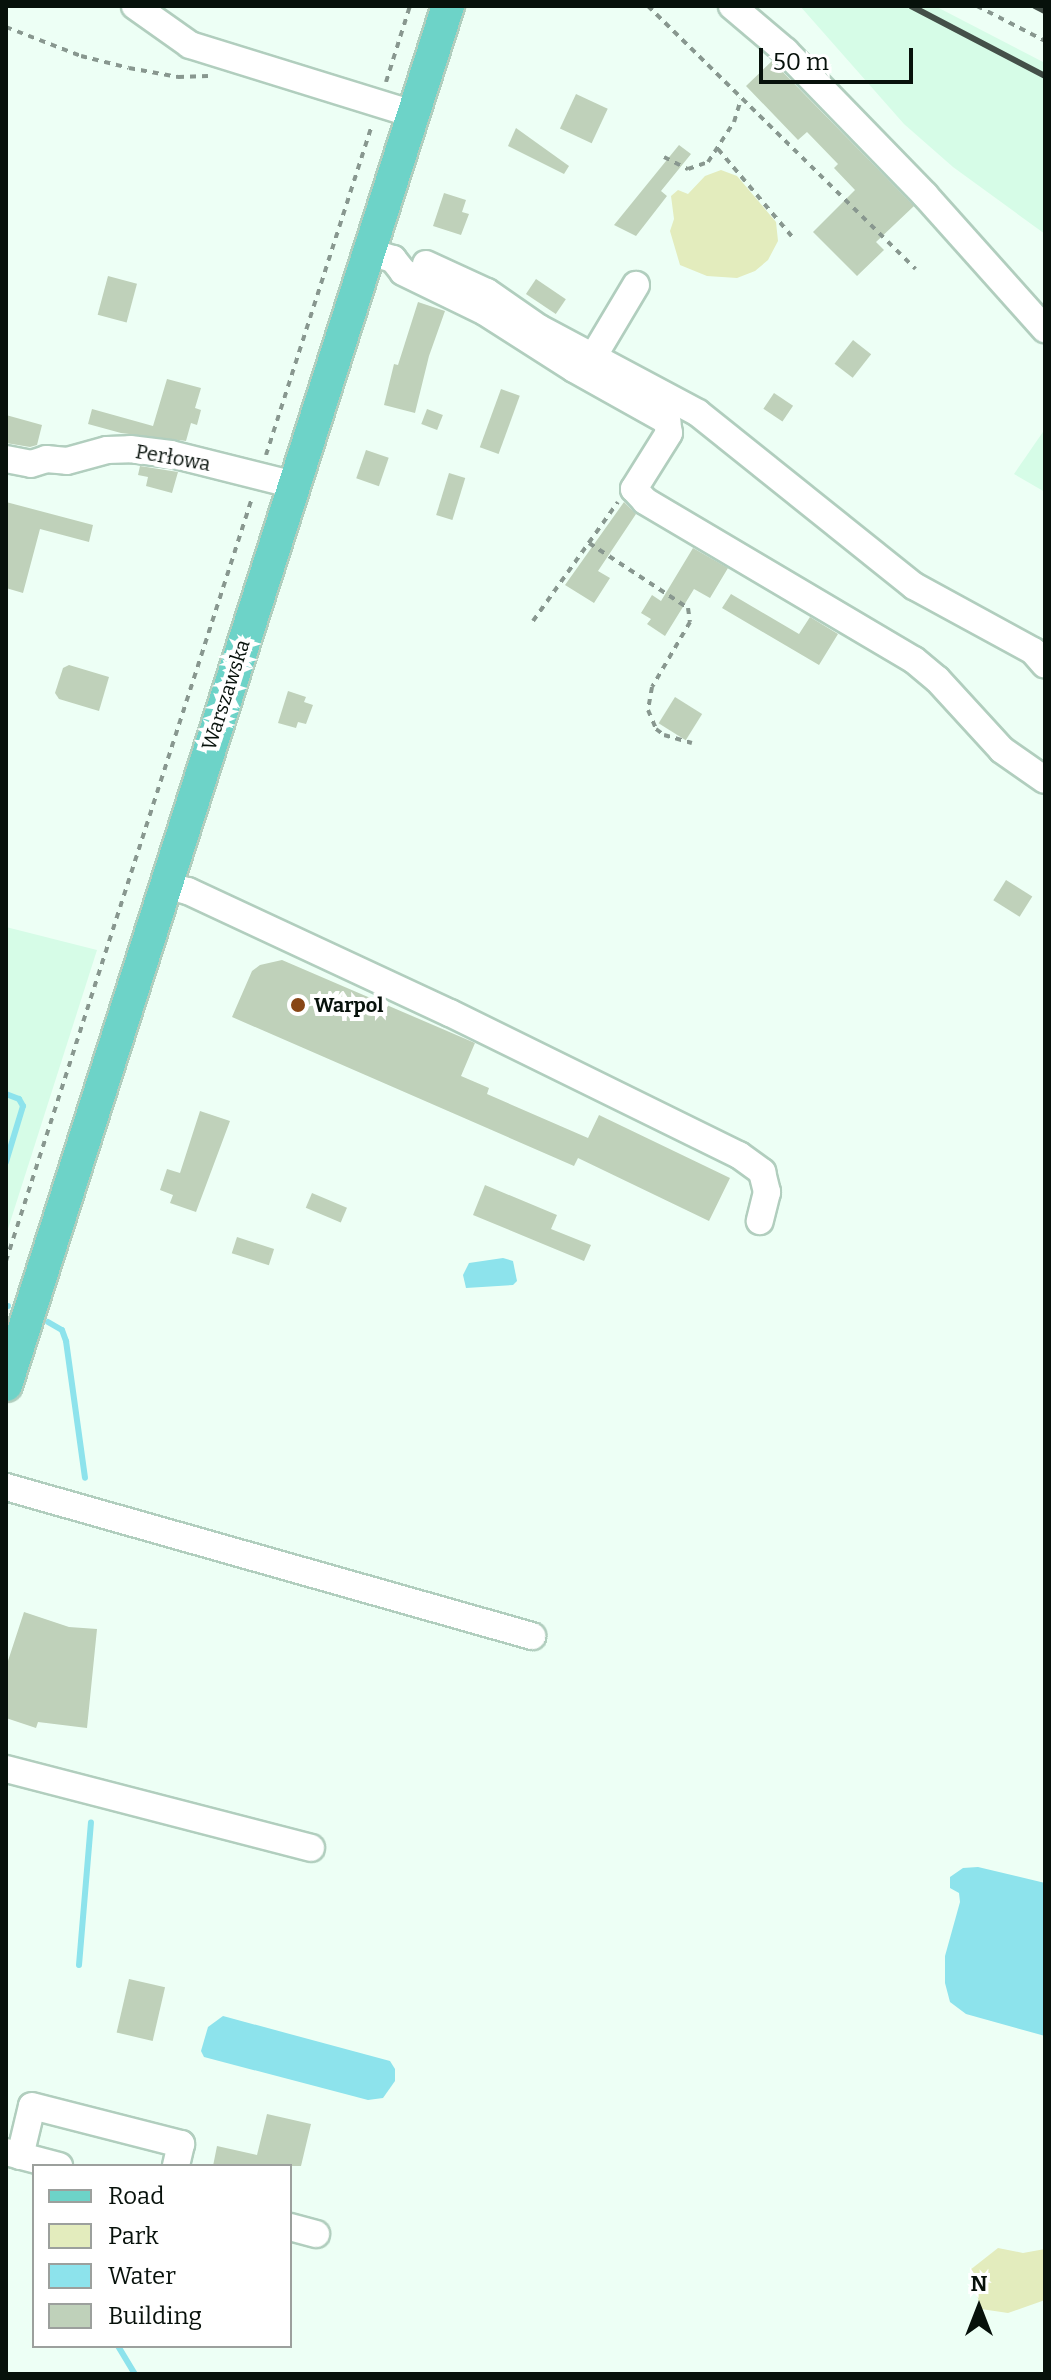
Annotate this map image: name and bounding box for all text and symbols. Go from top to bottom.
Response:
scale bar [763,32,917,82]
text: 50 m [773,48,829,76]
street label: Perłowa [134,440,212,476]
street label: Warszawska [197,637,255,753]
place label: Warpol [314,993,383,1017]
marker: Warpol [289,996,307,1014]
legend [32,2164,292,2348]
text: Road [108,2182,164,2210]
text: Park [108,2222,159,2250]
text: Water [108,2262,176,2290]
north arrow [939,2268,1019,2348]
text: N [971,2270,987,2297]
text: Building [108,2302,202,2330]

